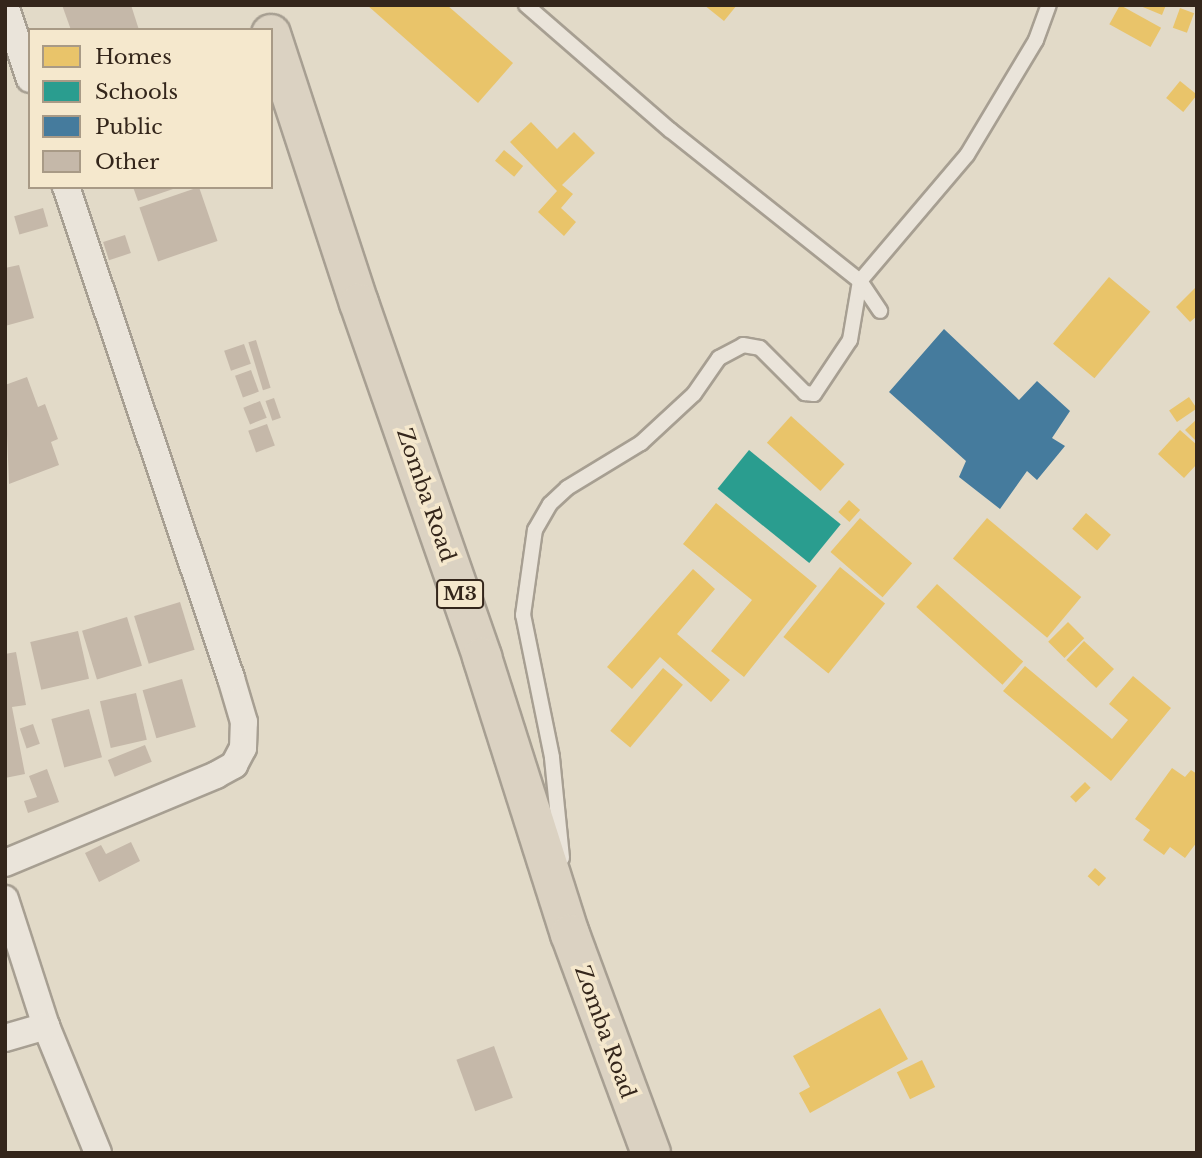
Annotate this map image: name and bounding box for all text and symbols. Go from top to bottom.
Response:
legend [28,28,273,189]
text: Homes [95,44,172,70]
text: Schools [95,79,178,105]
text: Public [95,114,162,140]
text: Other [95,149,159,175]
street label: Zomba Road [391,425,461,565]
road number: M3 [435,579,484,610]
street label: Zomba Road [569,962,641,1102]

